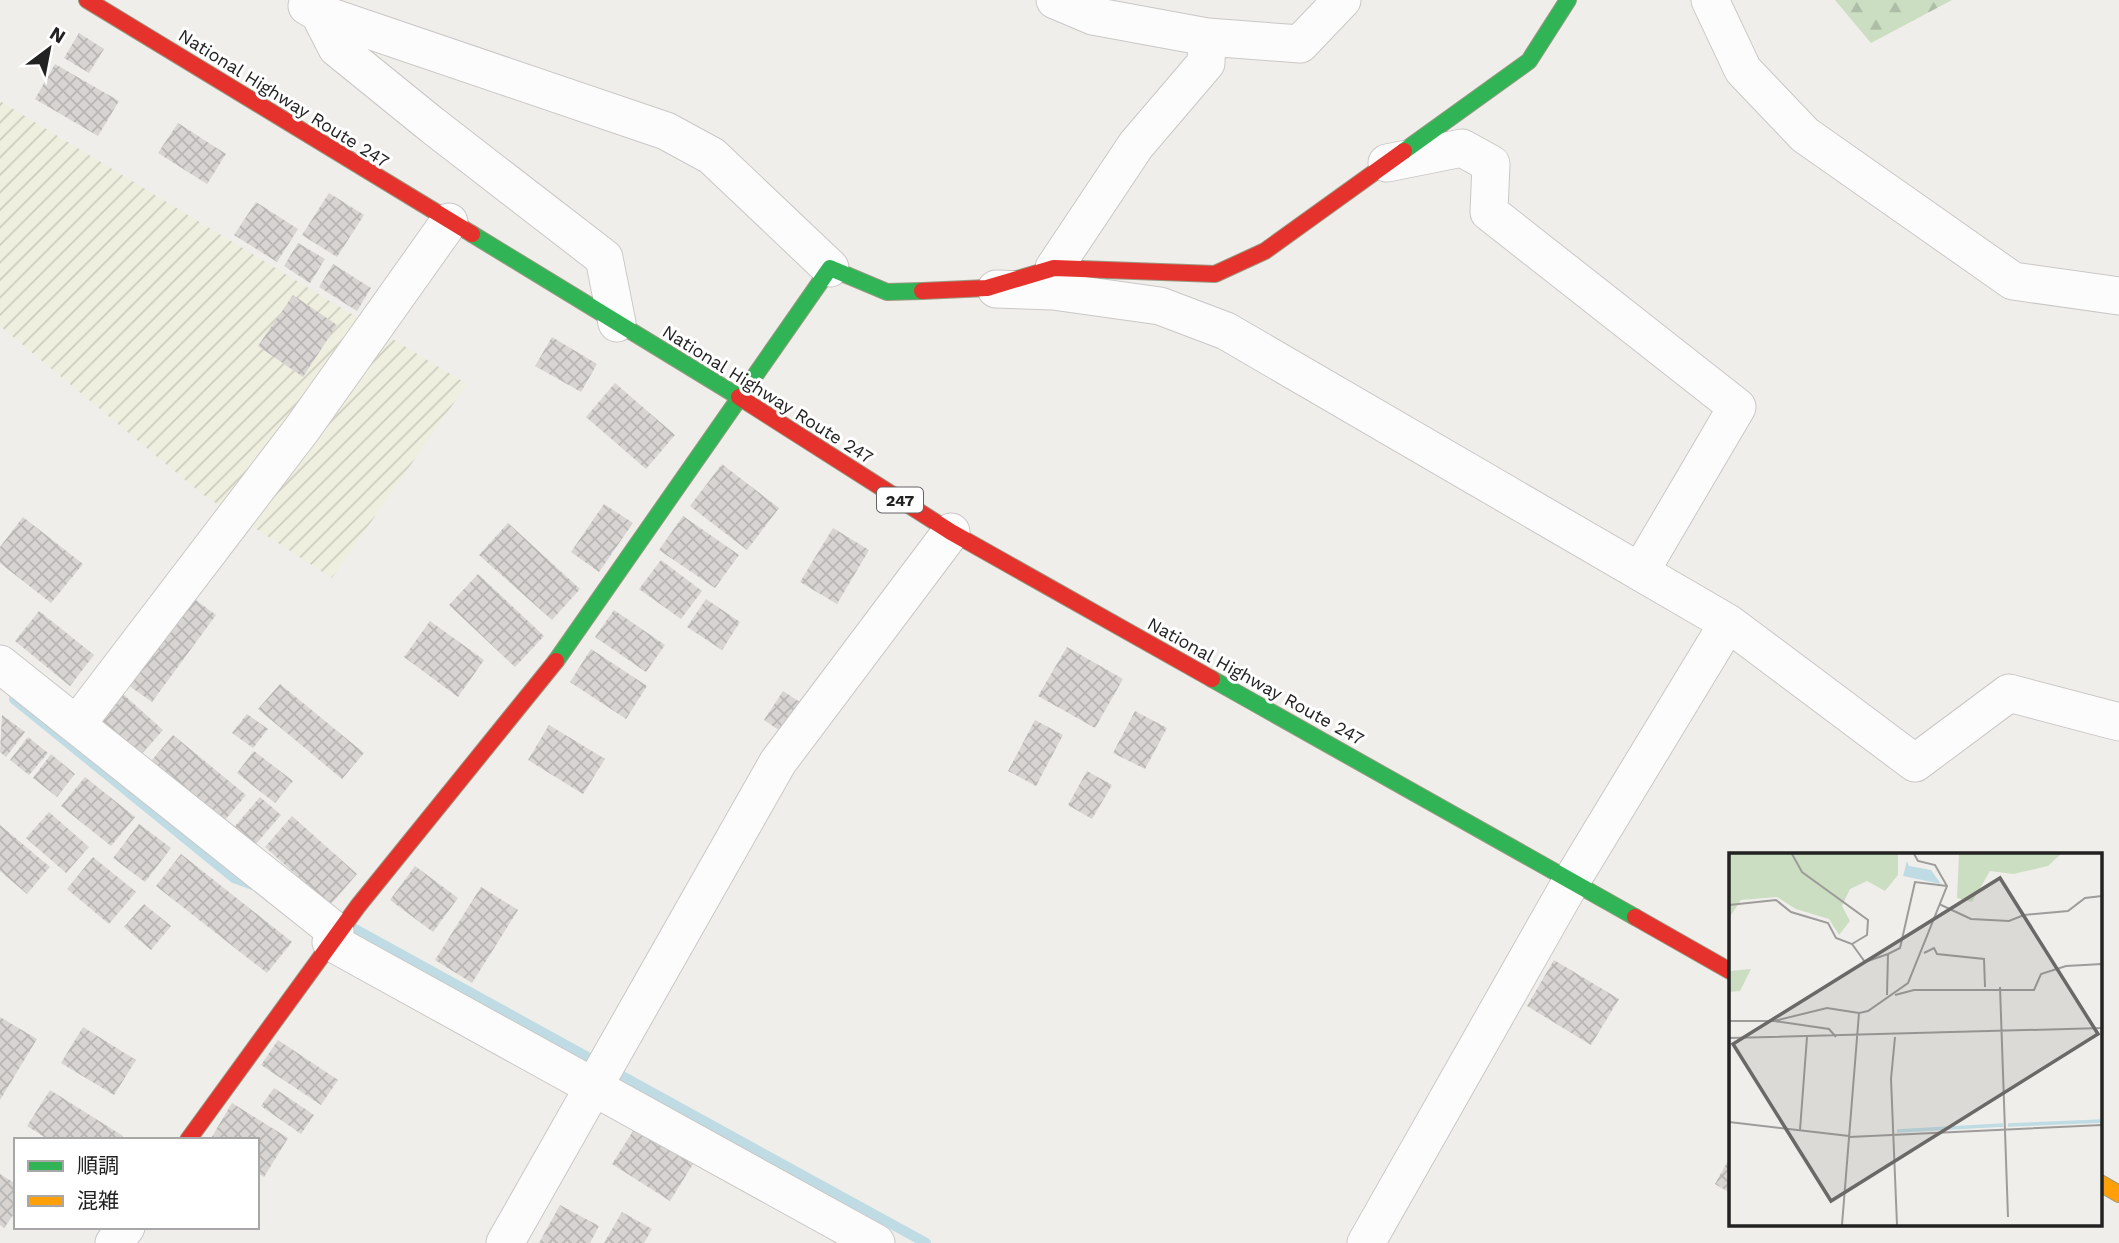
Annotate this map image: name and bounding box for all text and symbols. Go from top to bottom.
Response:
north arrow [14,14,84,84]
text: N [46,22,70,48]
street label: National Highway Route 247 [175,24,393,172]
street label: National Highway Route 247 [659,320,877,468]
road number: 247 [877,488,923,512]
street label: National Highway Route 247 [1144,613,1368,749]
inset map [1729,853,2102,1226]
legend [14,1138,259,1229]
text: 順調 [77,1153,119,1178]
text: 混雑 [77,1188,119,1213]

